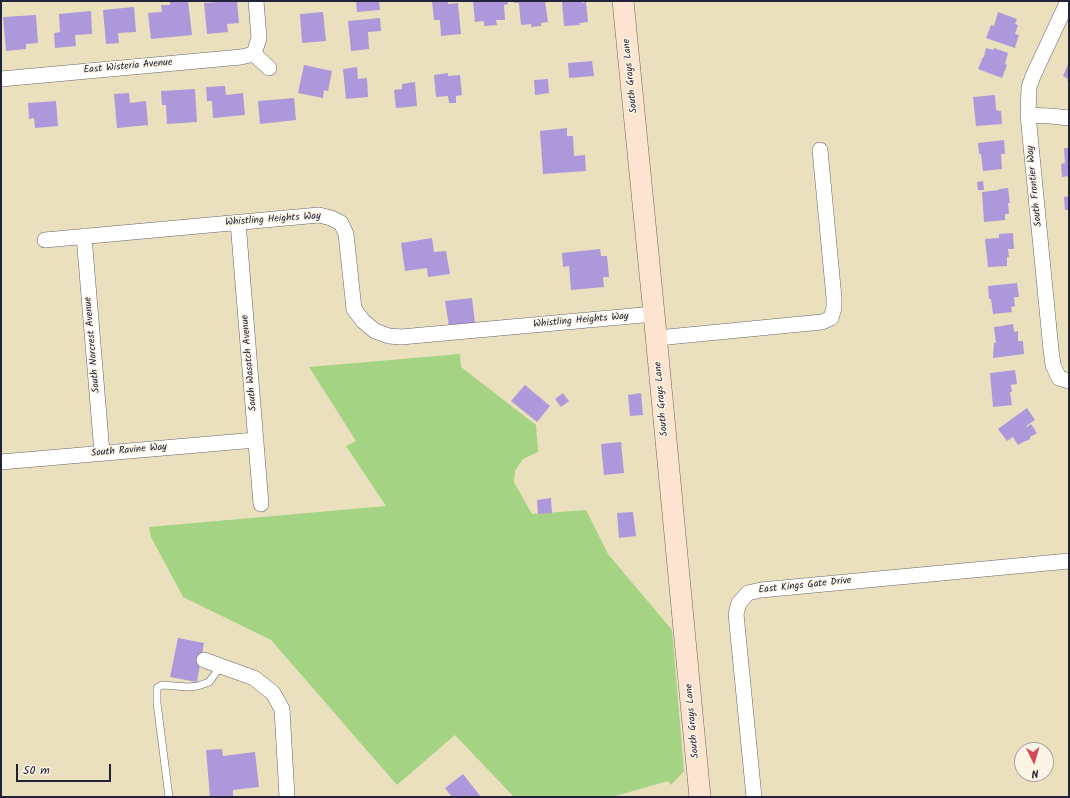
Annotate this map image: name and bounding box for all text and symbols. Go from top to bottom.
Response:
street label: South Grays Lane [621,38,641,114]
street label: East Wisteria Avenue [83,57,173,77]
street label: South Frontier Way [1025,145,1045,227]
street label: Whistling Heights Way [225,211,321,229]
street label: South Norcrest Avenue [83,296,103,394]
street label: Whistling Heights Way [533,311,629,331]
street label: South Wasatch Avenue [240,314,260,412]
street label: South Grays Lane [653,361,671,437]
street label: South Ravine Way [91,442,167,460]
street label: East Kings Gate Drive [758,575,852,597]
street label: South Grays Lane [684,683,702,759]
north arrow [1014,742,1054,782]
scale bar [18,756,113,782]
text: 50 m [23,761,50,780]
text: N [1031,764,1039,782]

